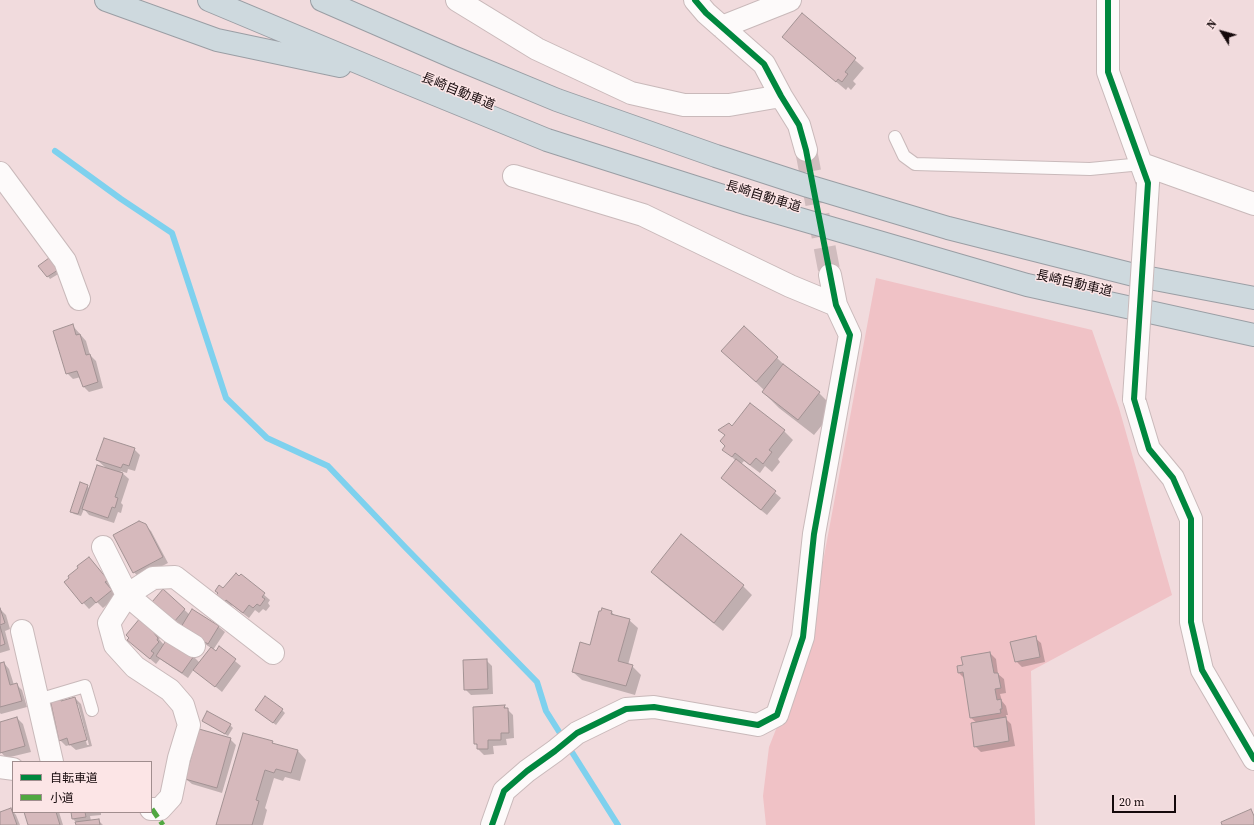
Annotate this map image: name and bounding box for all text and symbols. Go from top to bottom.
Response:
north arrow [1202,12,1242,52]
text: N [1204,17,1220,32]
street label: 長崎自動車道 [419,70,497,114]
street label: 長崎自動車道 [723,178,803,216]
street label: 長崎自動車道 [1034,268,1114,300]
legend [12,761,152,813]
text: 自転車道 [50,770,98,786]
scale bar [1114,787,1178,813]
text: 小道 [50,790,74,806]
text: 20 m [1119,794,1145,810]

